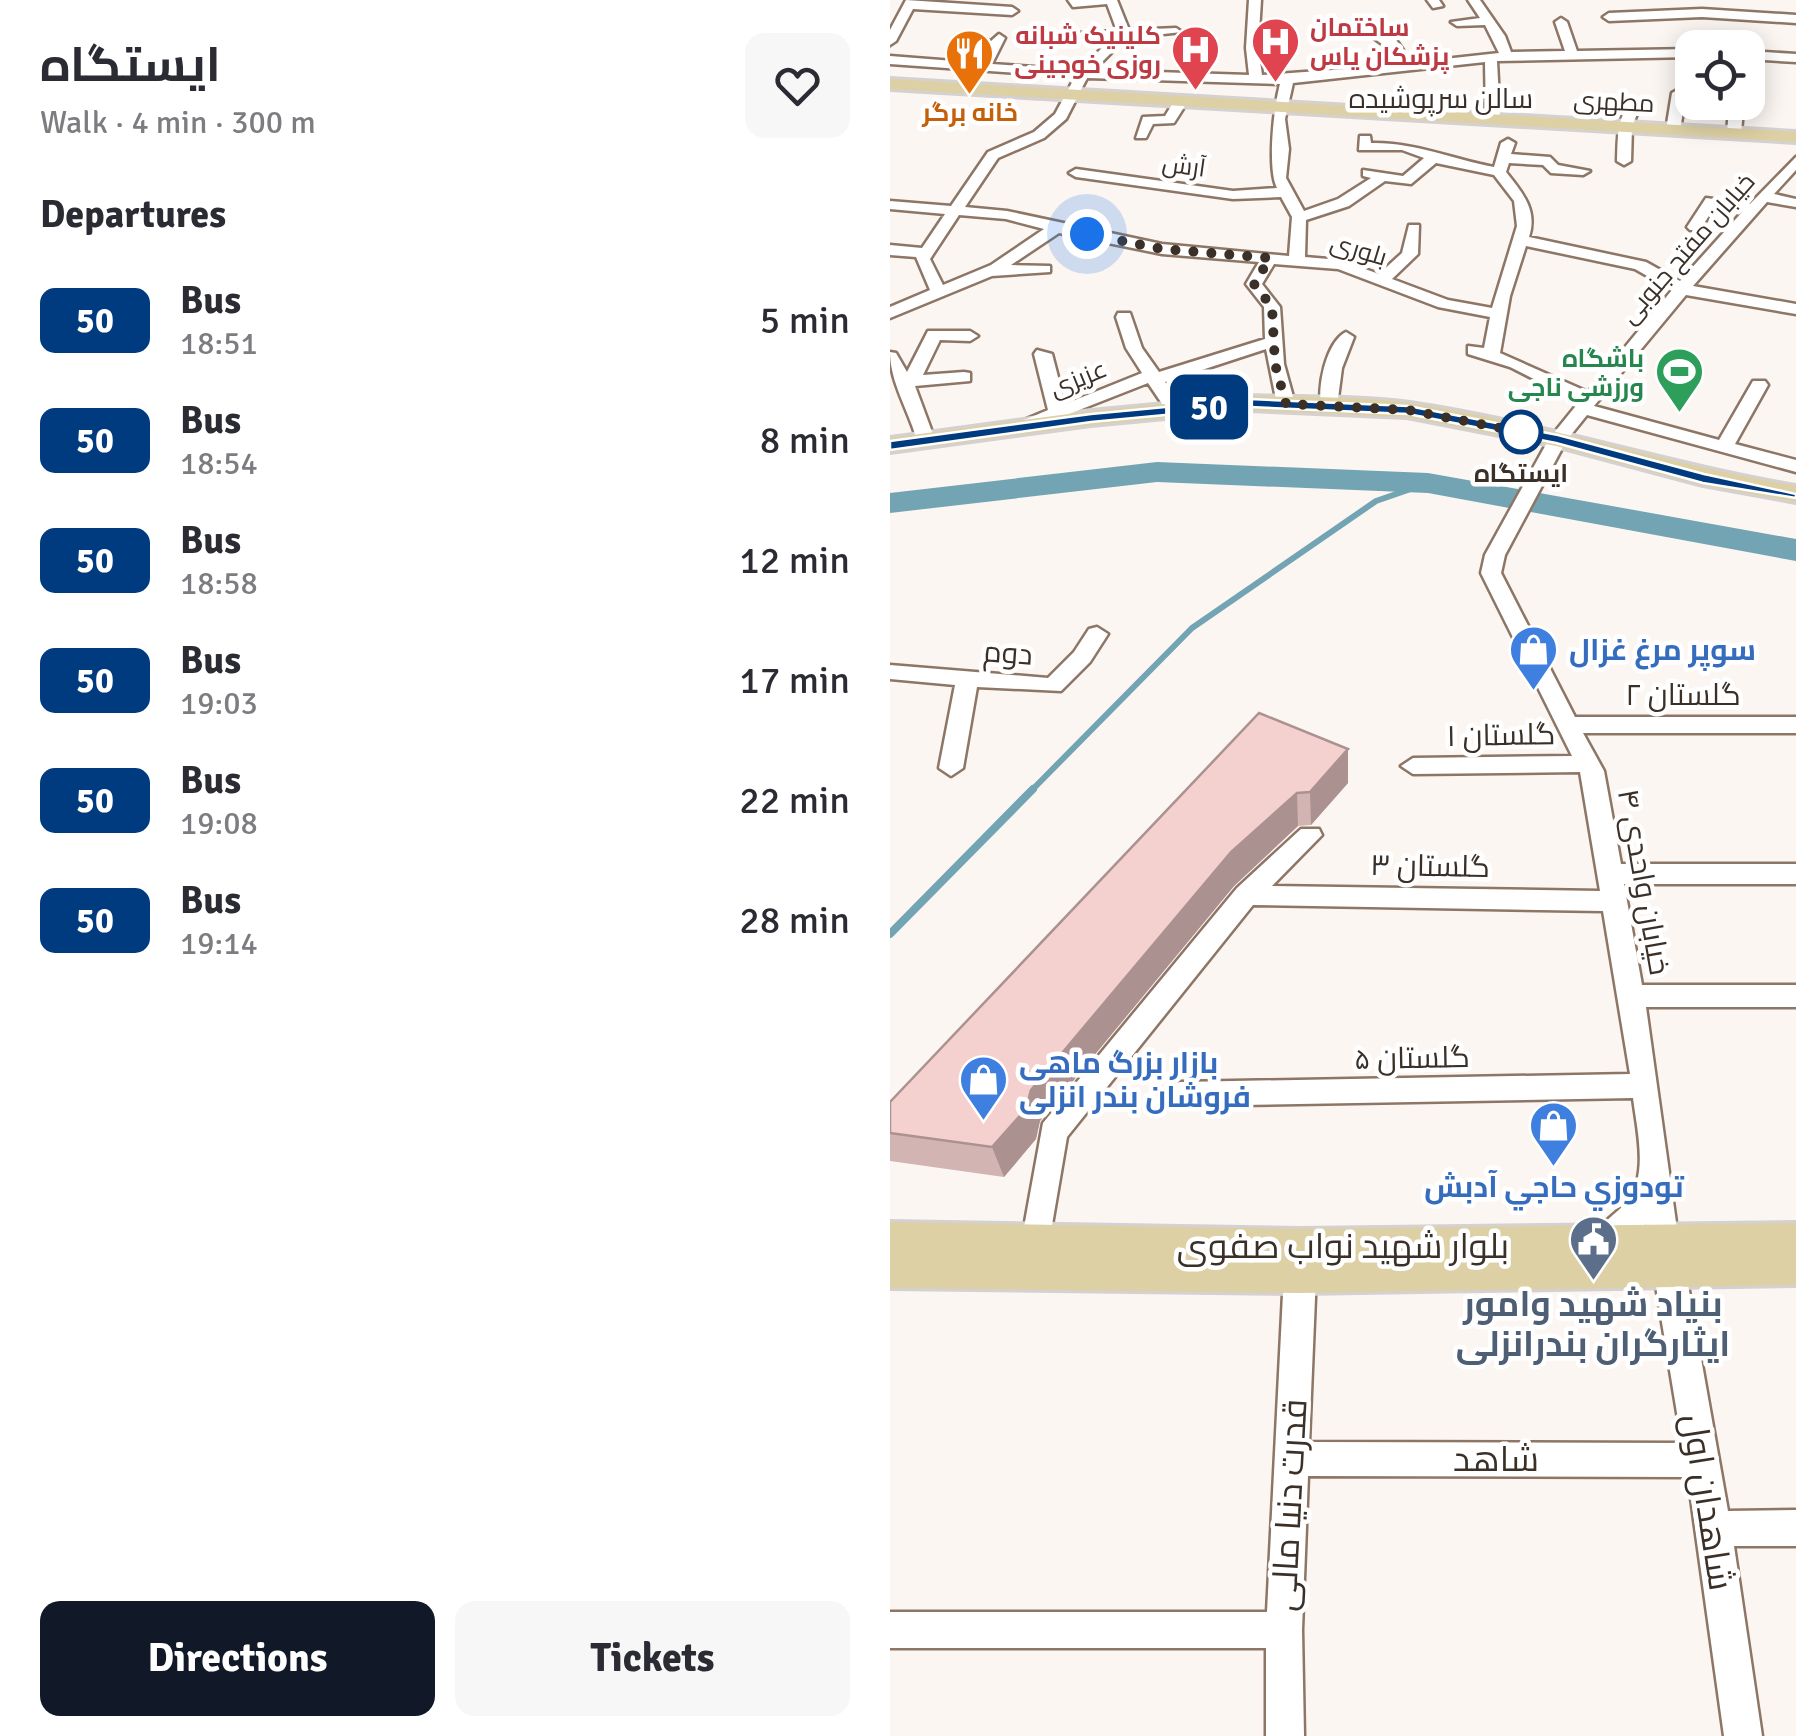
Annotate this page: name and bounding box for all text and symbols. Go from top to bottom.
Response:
place label: ساختمان پزشکان یاس [1310,12,1449,74]
hospital icon: ساختمان پزشکان یاس [1249,15,1301,83]
place label: کلینیک شبانه روزی خوجینی [1014,20,1161,80]
hospital icon: کلینیک شبانه روزی خوجینی [1170,23,1222,91]
restaurant icon: خانه برگر [944,28,996,96]
map controls [1675,30,1765,120]
button: locate [1675,30,1765,120]
button: heart [745,33,850,138]
text: ایستگاه [40,36,221,95]
district label: سالن سرپوشیده [1349,82,1533,117]
street label: مطهری [1573,84,1655,119]
place label: خانه برگر [921,97,1018,128]
text: Walk · 4 min · 300 m [40,103,316,142]
street label: آرش [1160,147,1208,184]
street label: خیابان مفتح جنوبی [1613,167,1762,331]
text: Departures [40,191,226,238]
your location [1062,209,1112,259]
street label: بلوری [1327,226,1391,273]
text: Bus [180,277,241,324]
text: 5 min [760,297,850,344]
text: 50 [76,299,114,342]
text: 18:51 [180,324,258,363]
place label: باشگاه ورزشی ناجی [1508,343,1644,403]
sports icon: باشگاه ورزشی ناجی [1653,346,1705,414]
street label: عزیزی [1045,353,1111,404]
line badge: 50 [1164,374,1254,440]
text: 50 [1190,386,1228,429]
text: Bus [180,397,241,444]
marker: ایستگاه [1500,411,1542,453]
text: 8 min [760,417,850,464]
text: 50 [76,419,114,462]
text: 18:54 [180,444,258,483]
place label: ایستگاه [1474,458,1568,489]
text: Bus [180,517,241,564]
text: 12 min [739,537,850,584]
text: 50 [76,539,114,582]
text: 18:58 [180,564,258,603]
shop icon: سوپر مرغ غزال [1508,624,1560,692]
place label: سوپر مرغ غزال [1569,632,1756,671]
street label: دوم [982,633,1034,675]
text: Bus [180,637,241,684]
text: 17 min [739,657,850,704]
text: 50 [76,659,114,702]
street label: گلستان ۲ [1625,677,1741,714]
text: 19:03 [180,684,258,723]
street label: گلستان ۱ [1446,716,1556,755]
text: Bus [180,757,241,804]
text: 22 min [739,777,850,824]
text: 50 [76,779,114,822]
street label: خیابان واحدی ۴ [1609,786,1678,978]
text: 19:08 [180,804,258,843]
street label: گلستان ۳ [1370,847,1490,886]
text: Bus [180,877,241,924]
text: 28 min [739,897,850,944]
text: 50 [76,899,114,942]
text: 19:14 [180,924,258,963]
street label: گلستان ۵ [1354,1039,1470,1078]
place label: بازار بزرگ ماهی فروشان بندر انزلی [1019,1045,1251,1116]
shop icon: بازار بزرگ ماهی فروشان بندر انزلی [958,1054,1010,1122]
shop icon: تودوزي حاجي آدبش [1528,1100,1580,1168]
place label: تودوزي حاجي آدبش [1424,1169,1685,1211]
public building icon: بنیاد شهید وامور ایثارگران بندرانزلی [1567,1214,1619,1282]
street label: بلوار شهید نواب صفوی [1177,1225,1509,1268]
place label: بنیاد شهید وامور ایثارگران بندرانزلی [1456,1283,1730,1366]
street label: قدرت دنیا مالی [1262,1398,1317,1612]
street label: شاهدان اول [1672,1411,1743,1593]
street label: شاهد [1453,1438,1539,1481]
button: Directions [40,1601,435,1716]
button: Tickets [455,1601,850,1716]

